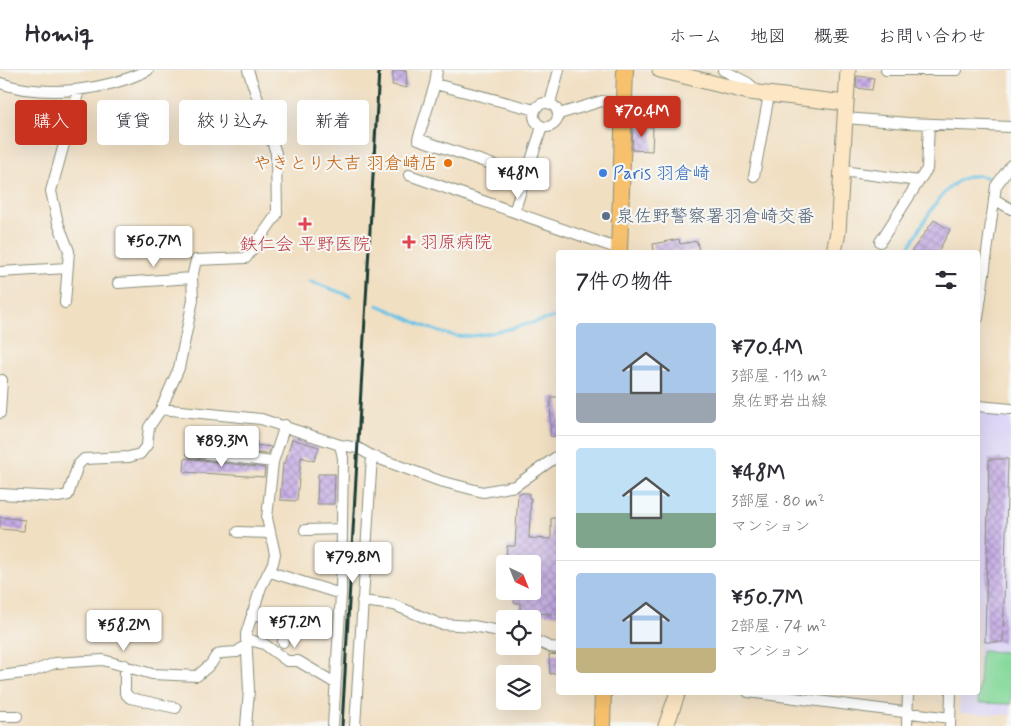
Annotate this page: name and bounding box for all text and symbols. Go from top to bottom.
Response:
text: Homiq [25,19,94,50]
text: ホーム [669,25,722,49]
text: 地図 [750,25,786,49]
text: 概要 [814,25,850,49]
text: お問い合わせ [878,25,986,49]
pin: ¥70.4M [601,96,683,138]
chip: 購入 [15,100,87,145]
chip: 賃貸 [97,100,169,145]
chip: 絞り込み [179,100,287,145]
chip: 新着 [297,100,369,145]
text: ¥70.4M [615,101,669,122]
place label: やきとり大吉 羽倉崎店 [253,152,438,176]
marker: やきとり大吉 羽倉崎店 [442,157,454,169]
pin: ¥48M [488,158,548,200]
place label: Paris 羽倉崎 [613,162,710,186]
text: ¥48M [497,163,539,184]
marker: Paris 羽倉崎 [597,167,609,179]
place label: 泉佐野警察署羽倉崎交番 [616,205,814,229]
marker: 泉佐野警察署羽倉崎交番 [600,210,612,222]
marker: 鉄仁会 平野医院 [298,217,312,231]
pin: ¥50.7M [113,226,195,268]
text: ¥50.7M [126,231,182,252]
place label: 羽原病院 [420,231,492,255]
place label: 鉄仁会 平野医院 [240,233,370,257]
marker: 羽原病院 [402,235,416,249]
icon: filters [932,266,960,294]
text: 7件の物件 [576,268,673,296]
text: ¥70.4M [731,334,803,362]
icon: home [616,343,676,403]
text: 3部屋 · 113 m² [731,366,827,387]
text: 泉佐野岩出線 [731,391,827,412]
pin: ¥89.3M [181,426,263,468]
text: ¥89.3M [196,431,248,452]
text: ¥48M [731,459,785,487]
icon: home [616,468,676,528]
text: 3部屋 · 80 m² [731,491,825,512]
text: マンション [731,516,810,537]
pin: ¥79.8M [312,542,394,584]
text: ¥79.8M [326,547,380,568]
north arrow [496,555,541,600]
map controls [496,555,541,710]
text: ¥50.7M [731,584,803,612]
icon: home [616,593,676,653]
pin: ¥57.2M [254,606,336,649]
pin: ¥58.2M [83,610,165,652]
button: locate [496,610,541,655]
text: ¥57.2M [269,612,321,633]
text: ¥58.2M [98,615,150,636]
text: 2部屋 · 74 m² [731,616,827,637]
text: マンション [731,641,810,662]
button: layers [496,665,541,710]

